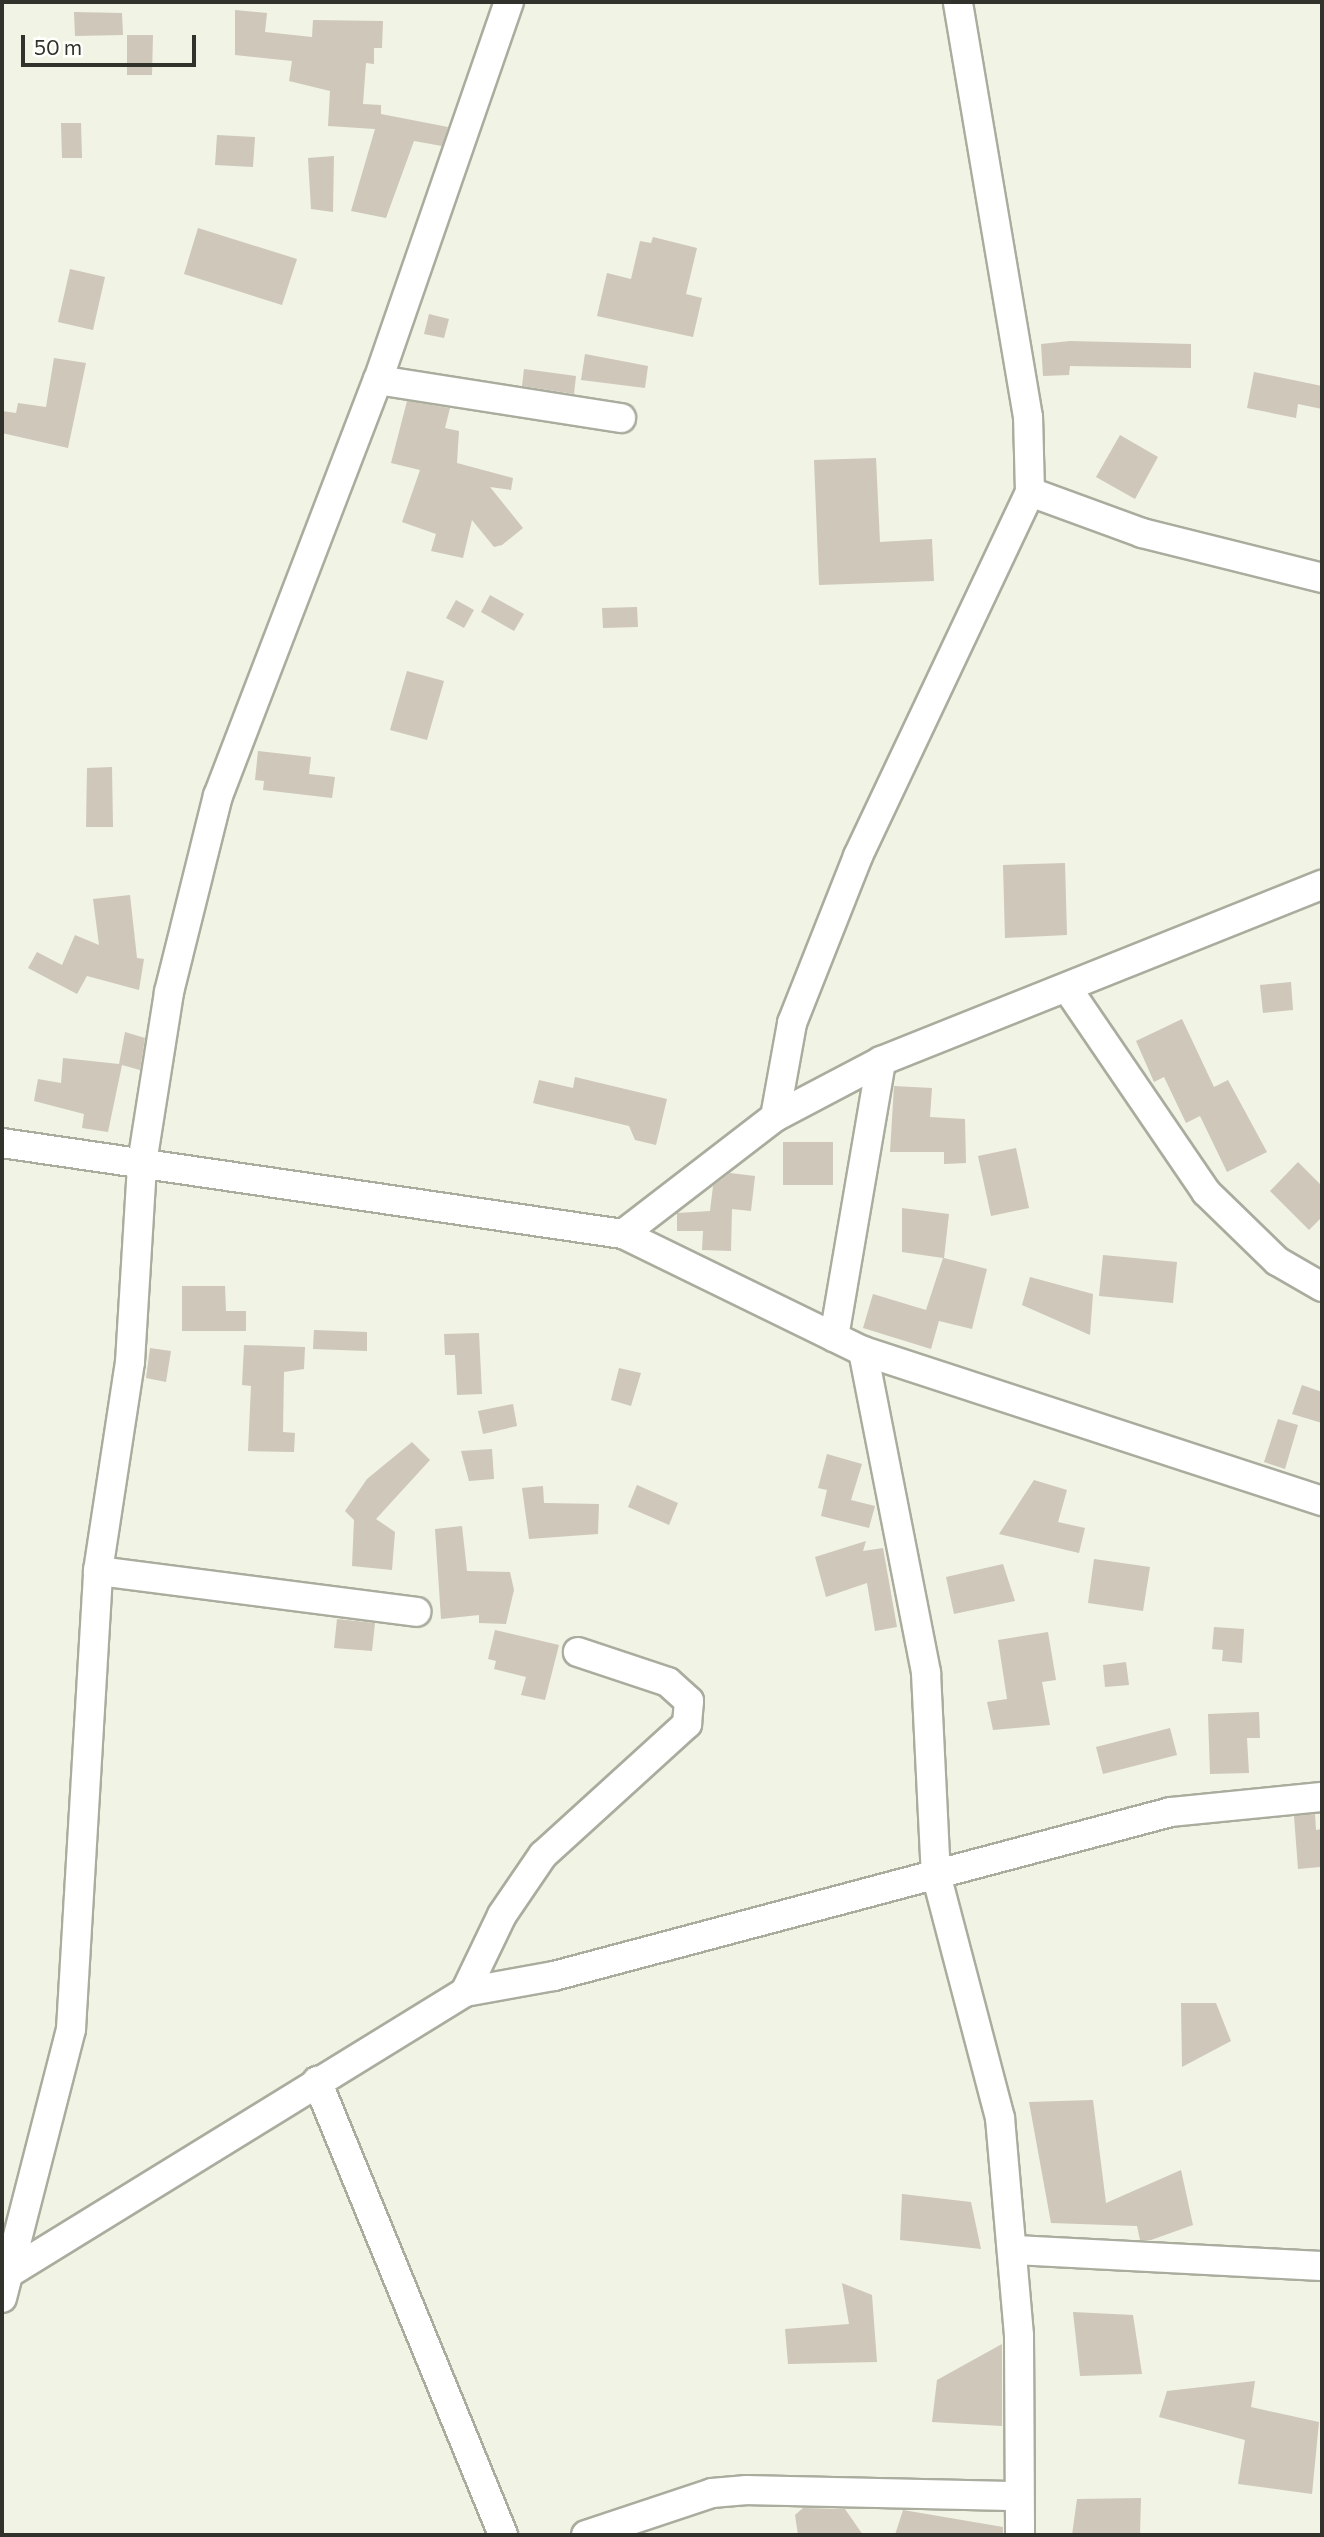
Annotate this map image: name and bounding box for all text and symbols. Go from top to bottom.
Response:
scale bar [24,21,200,65]
text: 50 m [34,34,82,59]

